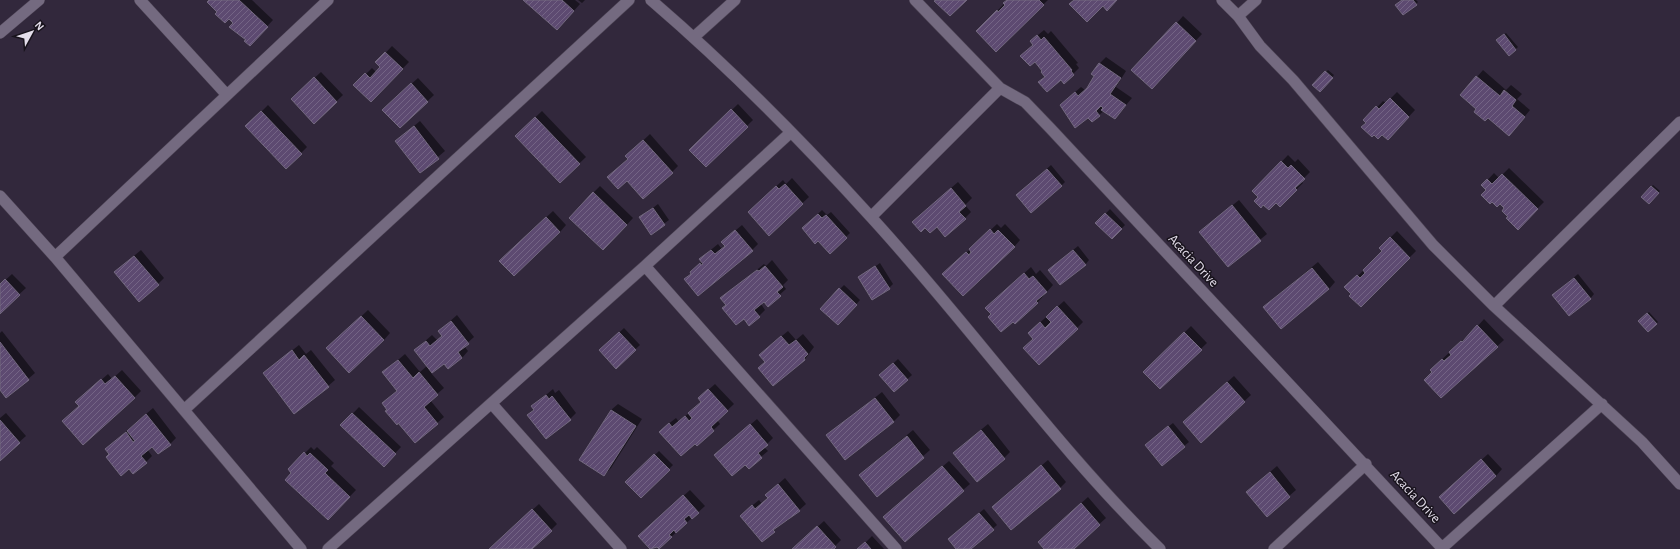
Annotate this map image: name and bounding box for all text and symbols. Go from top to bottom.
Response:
north arrow [12,12,52,52]
text: N [33,19,46,32]
street label: Acacia Drive [1166,232,1221,290]
street label: Acacia Drive [1388,468,1443,526]

